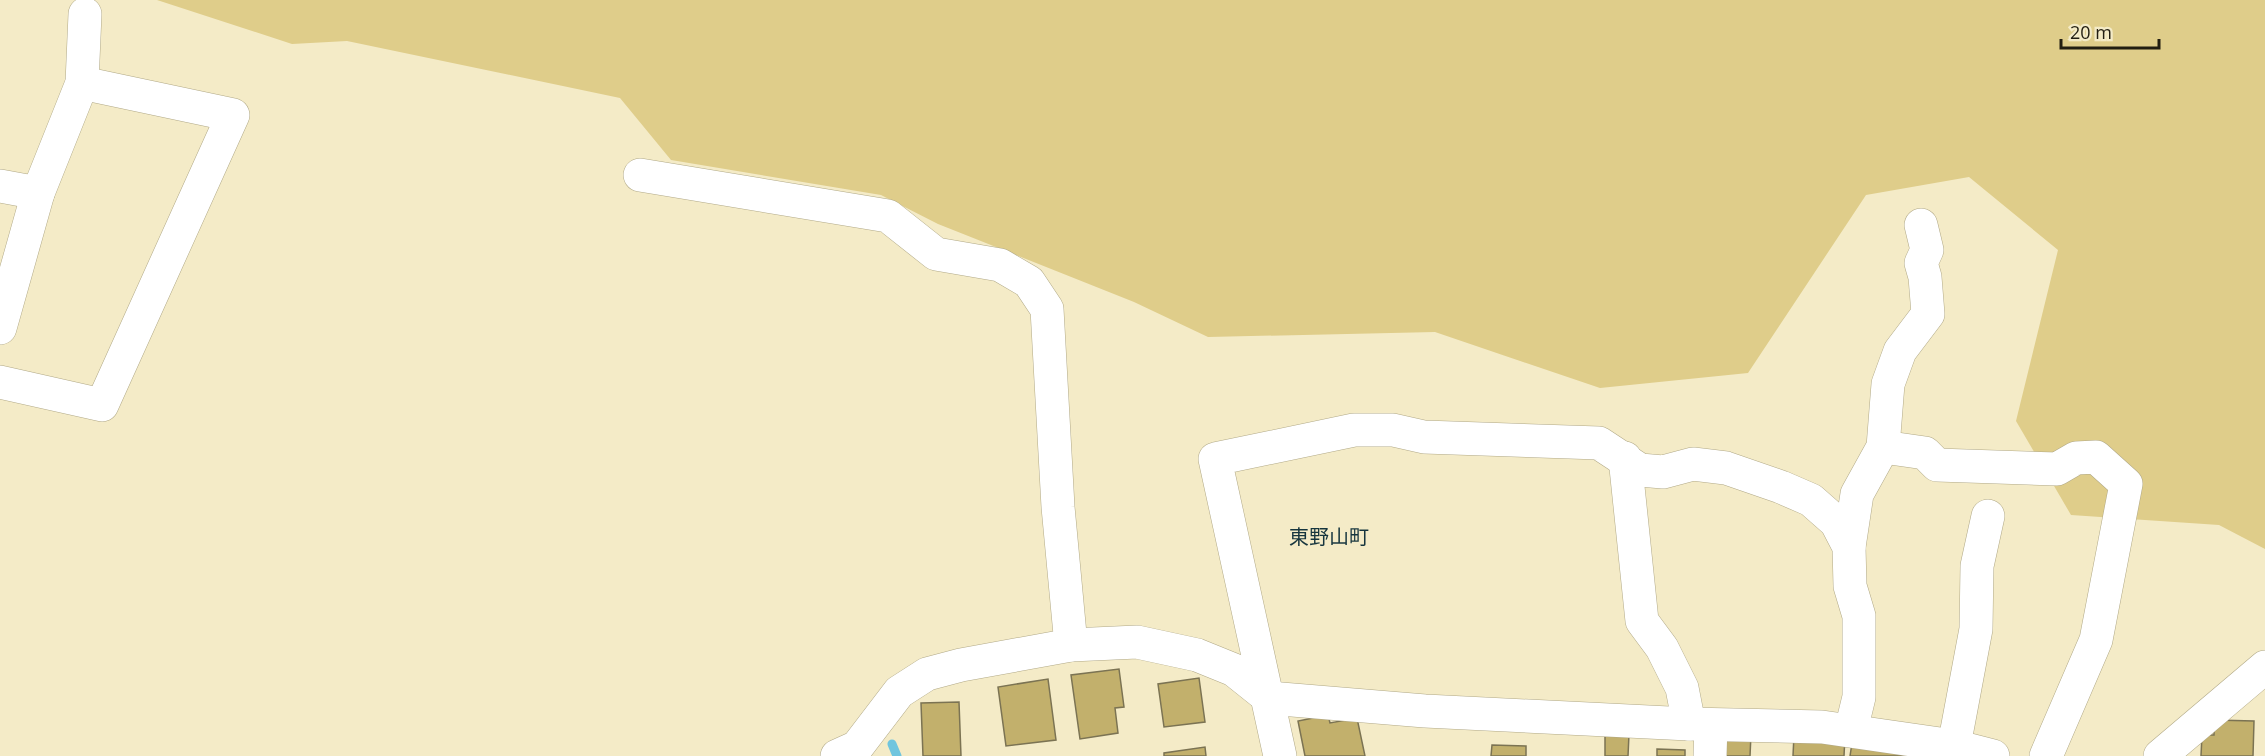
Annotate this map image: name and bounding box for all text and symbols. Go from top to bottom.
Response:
scale bar [2061,12,2158,50]
text: 20 m [2070,20,2112,44]
district label: 東野山町 [1289,523,1369,550]

